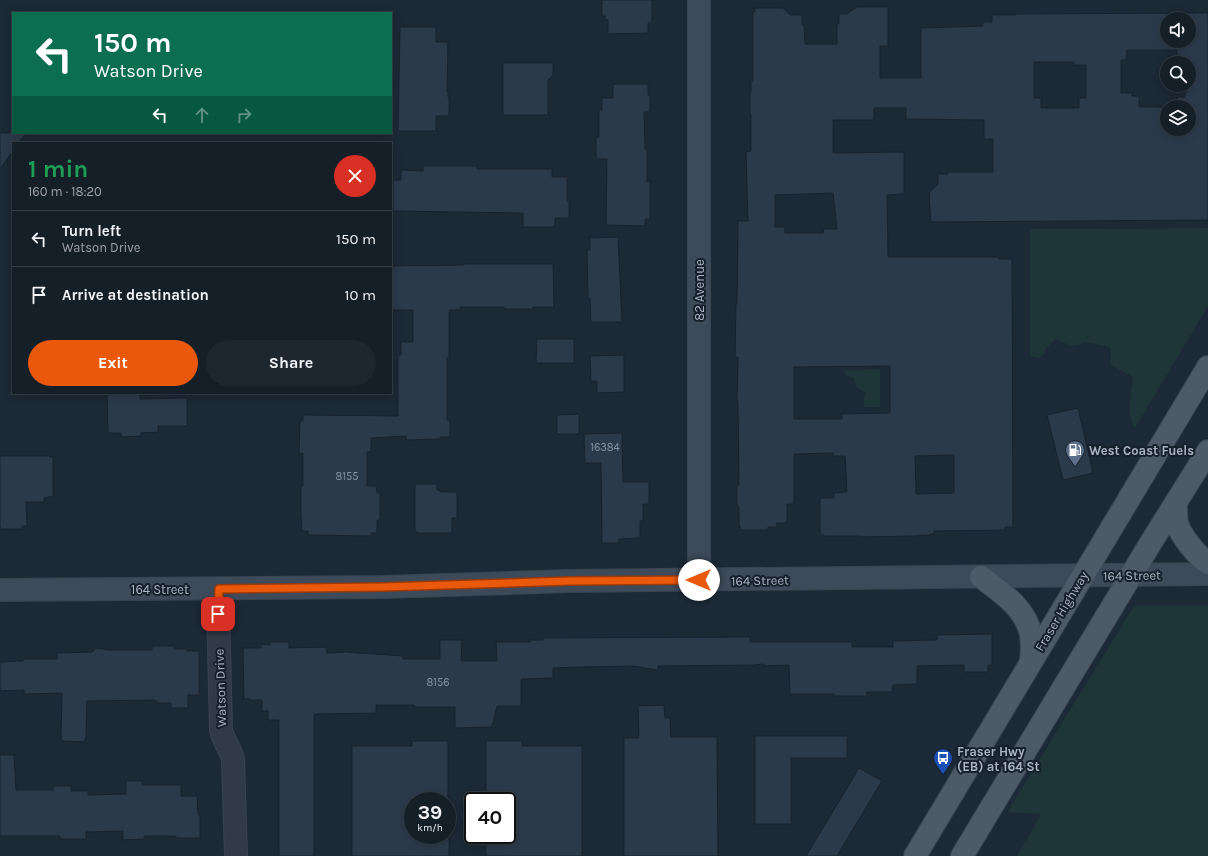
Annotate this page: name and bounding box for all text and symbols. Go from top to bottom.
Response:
map controls [1160,12,1196,136]
button: sound [1160,12,1196,48]
text: 150 m [94,26,172,59]
icon: left [28,28,80,80]
button: search [1160,56,1196,92]
text: Watson Drive [94,60,203,82]
button: layers [1160,100,1196,136]
icon: left [149,104,171,126]
icon: ahead [191,104,213,126]
icon: right [233,104,255,126]
text: 1 min [28,155,88,183]
button: close [334,155,376,197]
text: 160 m · 18:20 [28,184,102,199]
text: Turn left [62,222,121,240]
icon: left [28,228,50,250]
text: 150 m [336,230,376,248]
text: Watson Drive [62,240,140,255]
street label: 82 Avenue [692,259,707,321]
icon: arrive [28,284,50,306]
text: Arrive at destination [62,286,209,304]
text: 10 m [345,286,376,304]
button: Exit [28,340,198,386]
button: Share [206,340,376,386]
fuel station icon: West Coast Fuels [1064,439,1086,467]
house number: 16384 [590,441,620,454]
place label: West Coast Fuels [1089,443,1194,458]
house number: 8155 [336,470,358,483]
position arrow [678,559,720,601]
street label: 164 Street [1103,567,1161,584]
street label: Fraser Highway [1032,569,1091,654]
street label: 164 Street [731,572,789,589]
street label: 164 Street [131,582,189,597]
pin [201,597,235,631]
icon: arrive [207,603,229,625]
street label: Watson Drive [212,648,229,727]
house number: 8156 [427,676,449,689]
place label: Fraser Hwy (EB) at 164 St [957,744,1040,774]
bus stop icon: Fraser Hwy (EB) at 164 St [932,747,954,775]
speed limit sign: 40 [464,792,516,844]
text: 39 [418,801,442,824]
text: km/h [417,822,443,834]

